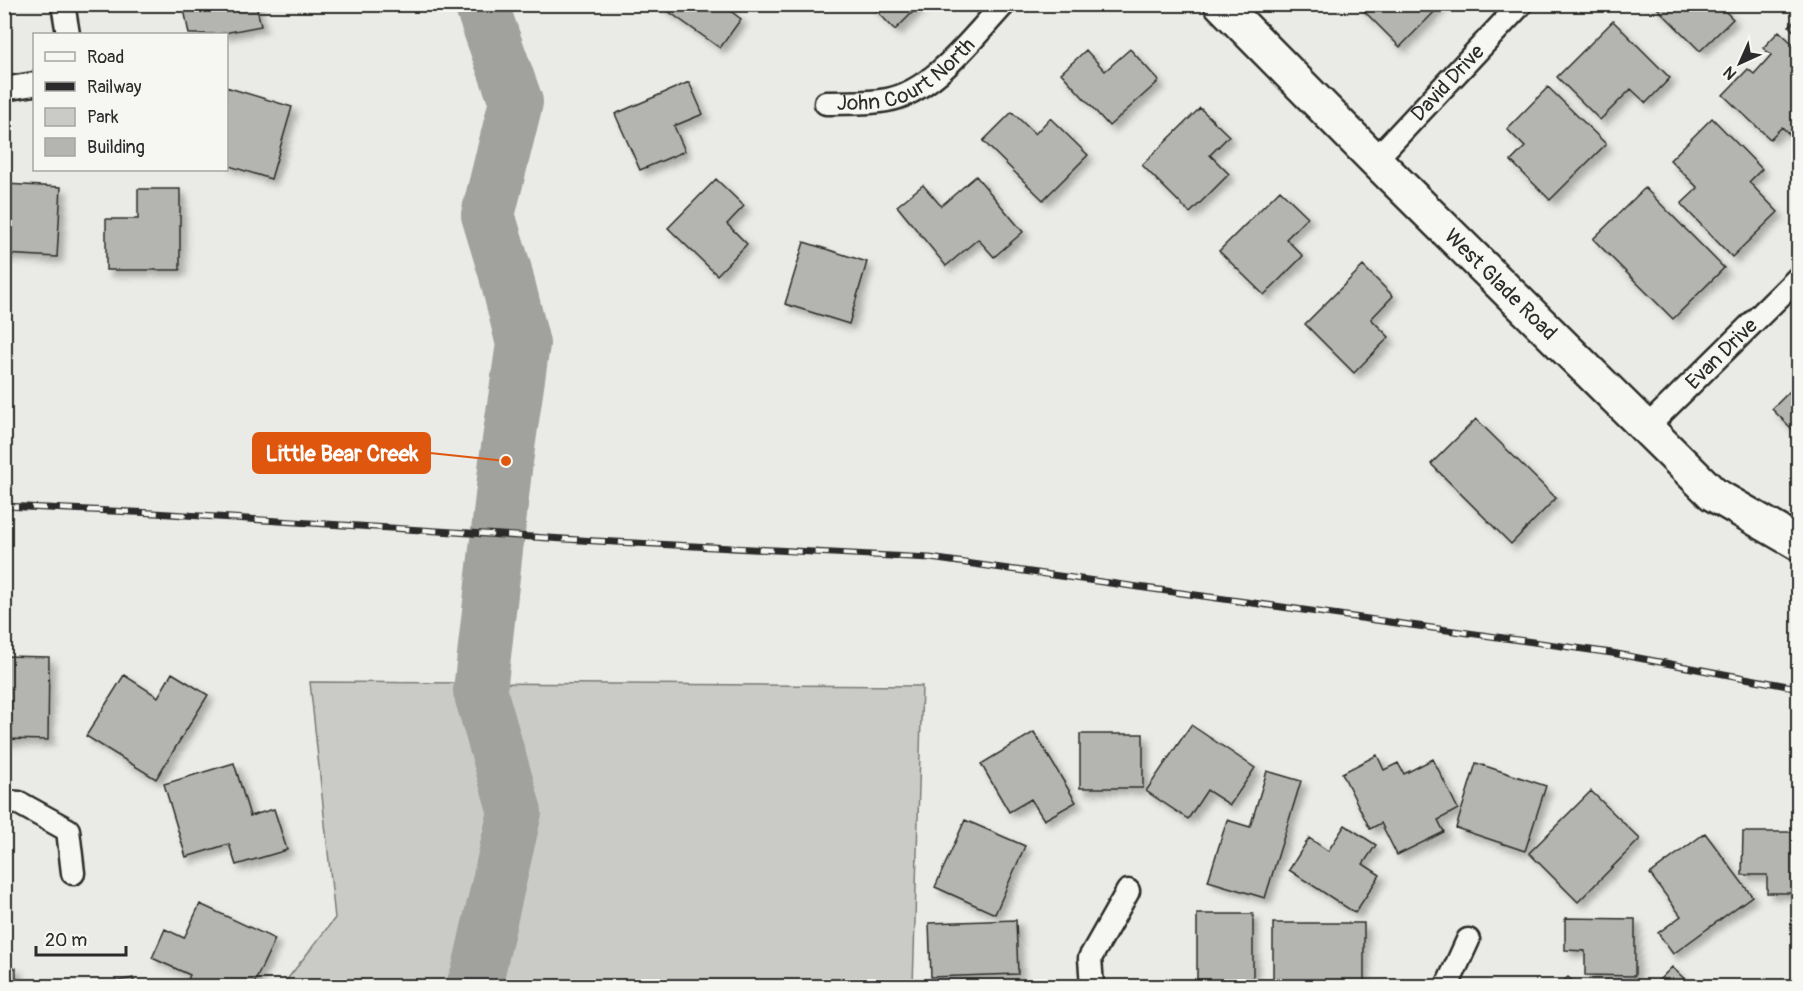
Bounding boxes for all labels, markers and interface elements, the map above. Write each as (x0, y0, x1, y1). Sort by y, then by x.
street label: John Court North (837, 32, 981, 117)
legend (33, 33, 228, 171)
north arrow (1710, 33, 1770, 93)
street label: David Drive (1405, 38, 1491, 127)
text: Road (87, 46, 124, 69)
text: N (1719, 62, 1741, 84)
text: Railway (87, 76, 142, 99)
text: Park (87, 106, 119, 129)
text: Building (87, 136, 145, 159)
street label: West Glade Road (1438, 223, 1563, 346)
street label: Evan Drive (1680, 312, 1764, 395)
callout: Little Bear Creek (253, 433, 430, 473)
text: Little Bear Creek (266, 440, 419, 468)
scale bar (36, 919, 126, 957)
text: 20 m (45, 929, 87, 952)

